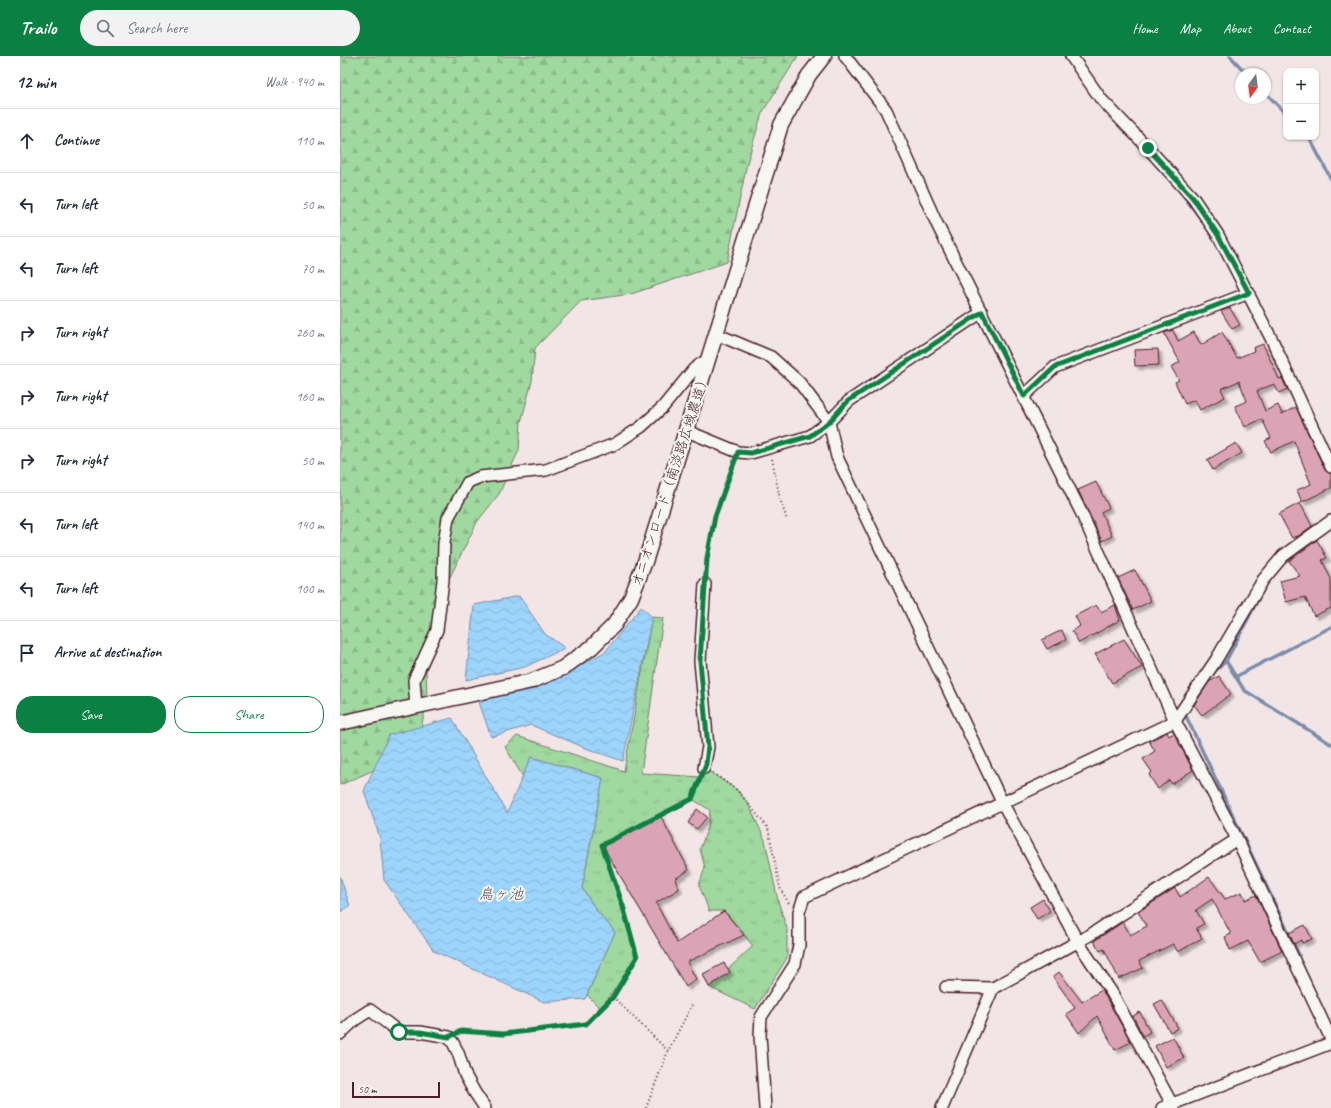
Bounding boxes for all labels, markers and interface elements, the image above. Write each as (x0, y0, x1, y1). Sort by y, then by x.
search box (80, 10, 360, 46)
text: Trailo (20, 16, 56, 40)
icon: search (94, 17, 116, 39)
text: Search here (126, 19, 188, 38)
text: Home (1132, 20, 1158, 37)
text: Map (1180, 20, 1201, 37)
text: About (1223, 20, 1251, 37)
text: Contact (1273, 20, 1311, 37)
north arrow (1235, 68, 1271, 104)
map controls (1283, 68, 1319, 140)
button: + (1283, 68, 1319, 104)
text: 12 min (16, 72, 56, 93)
text: Walk · 940 m (265, 74, 324, 90)
button: − (1283, 104, 1319, 140)
icon: ahead (16, 130, 38, 152)
text: Continue (54, 131, 99, 150)
text: 110 m (296, 133, 324, 149)
route end (1139, 139, 1157, 157)
icon: left (16, 194, 38, 216)
text: Turn left (54, 195, 97, 214)
text: 50 m (302, 197, 324, 213)
icon: left (16, 258, 38, 280)
text: Turn left (54, 259, 97, 278)
text: 70 m (302, 261, 324, 277)
icon: right (16, 322, 38, 344)
text: Turn right (54, 323, 107, 342)
text: 260 m (296, 325, 324, 341)
street label: オニオンロード（南淡路広域農道） (628, 371, 713, 589)
icon: right (16, 386, 38, 408)
text: Turn right (54, 387, 107, 406)
text: 160 m (296, 389, 324, 405)
icon: right (16, 450, 38, 472)
text: Turn right (54, 451, 107, 470)
text: 50 m (302, 453, 324, 469)
icon: left (16, 514, 38, 536)
text: Turn left (54, 515, 97, 534)
text: 140 m (296, 517, 324, 533)
icon: left (16, 578, 38, 600)
text: Turn left (54, 579, 97, 598)
text: 100 m (296, 581, 324, 597)
icon: arrive (16, 642, 38, 664)
text: Arrive at destination (54, 643, 161, 662)
button: Save (16, 696, 166, 733)
button: Share (174, 696, 324, 733)
water label: 鳥ヶ池 (478, 885, 524, 904)
route start (390, 1023, 408, 1041)
scale bar (352, 1080, 440, 1099)
text: 50 m (358, 1082, 377, 1096)

